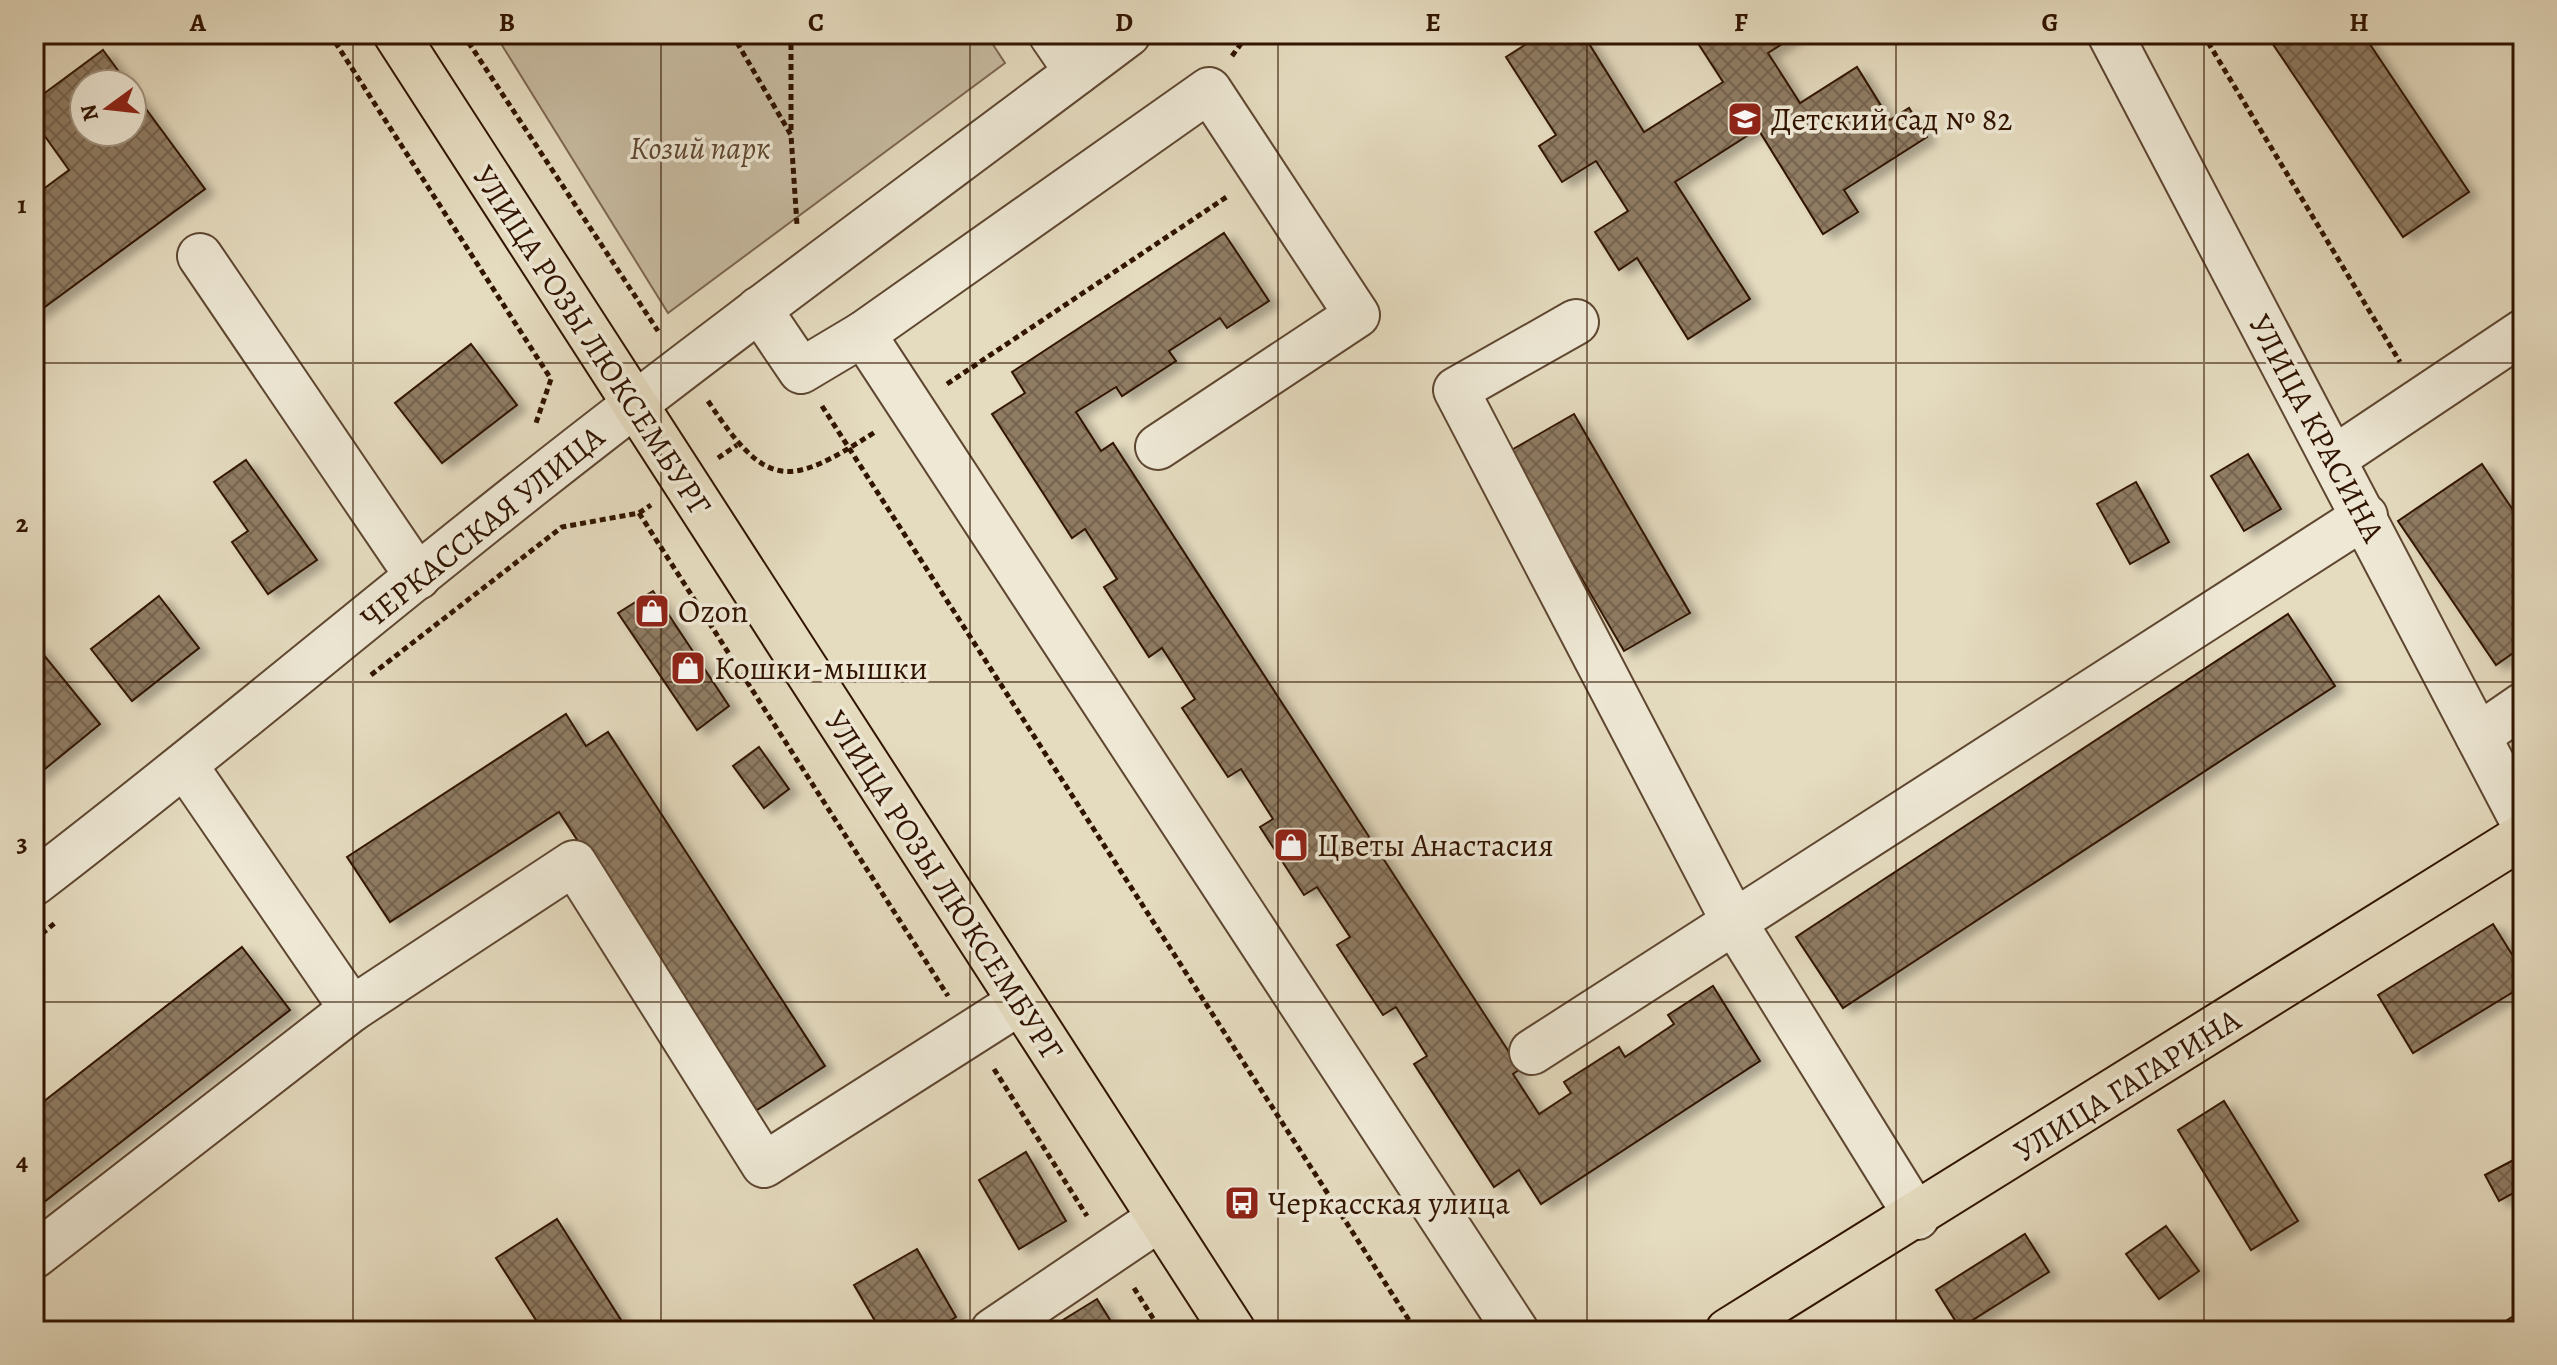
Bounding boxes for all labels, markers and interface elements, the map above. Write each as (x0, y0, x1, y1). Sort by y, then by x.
text: A (189, 5, 207, 40)
text: B (499, 5, 515, 40)
text: C (808, 5, 824, 40)
text: D (1115, 5, 1133, 40)
text: E (1425, 5, 1441, 40)
text: F (1734, 5, 1748, 40)
text: G (2041, 5, 2059, 40)
text: H (2349, 5, 2369, 40)
north arrow (68, 68, 148, 148)
place label: Детский сад № 82 (1771, 97, 2012, 141)
school or university icon: Детский сад № 82 (1726, 100, 1764, 138)
text: N (73, 101, 106, 125)
park label: Козий парк (630, 126, 770, 170)
street label: УЛИЦА РОЗЫ ЛЮКСЕМБУРГ (462, 157, 722, 524)
text: 1 (17, 187, 27, 222)
street label: УЛИЦА КРАСИНА (2238, 306, 2396, 551)
street label: ЧЕРКАССКАЯ УЛИЦА (351, 414, 614, 639)
text: 2 (16, 506, 29, 541)
place label: Ozon (678, 589, 748, 633)
shop icon: Ozon (633, 592, 671, 630)
place label: Кошки-мышки (714, 646, 928, 690)
shop icon: Кошки-мышки (669, 649, 707, 687)
street label: УЛИЦА РОЗЫ ЛЮКСЕМБУРГ (814, 702, 1074, 1069)
place label: Цветы Анастасия (1317, 823, 1554, 867)
text: 3 (16, 825, 28, 860)
shop icon: Цветы Анастасия (1272, 826, 1310, 864)
street label: УЛИЦА ГАГАРИНА (2005, 997, 2250, 1172)
text: 4 (16, 1144, 28, 1179)
place label: Черкасская улица (1268, 1181, 1510, 1225)
bus stop icon: Черкасская улица (1223, 1184, 1261, 1222)

